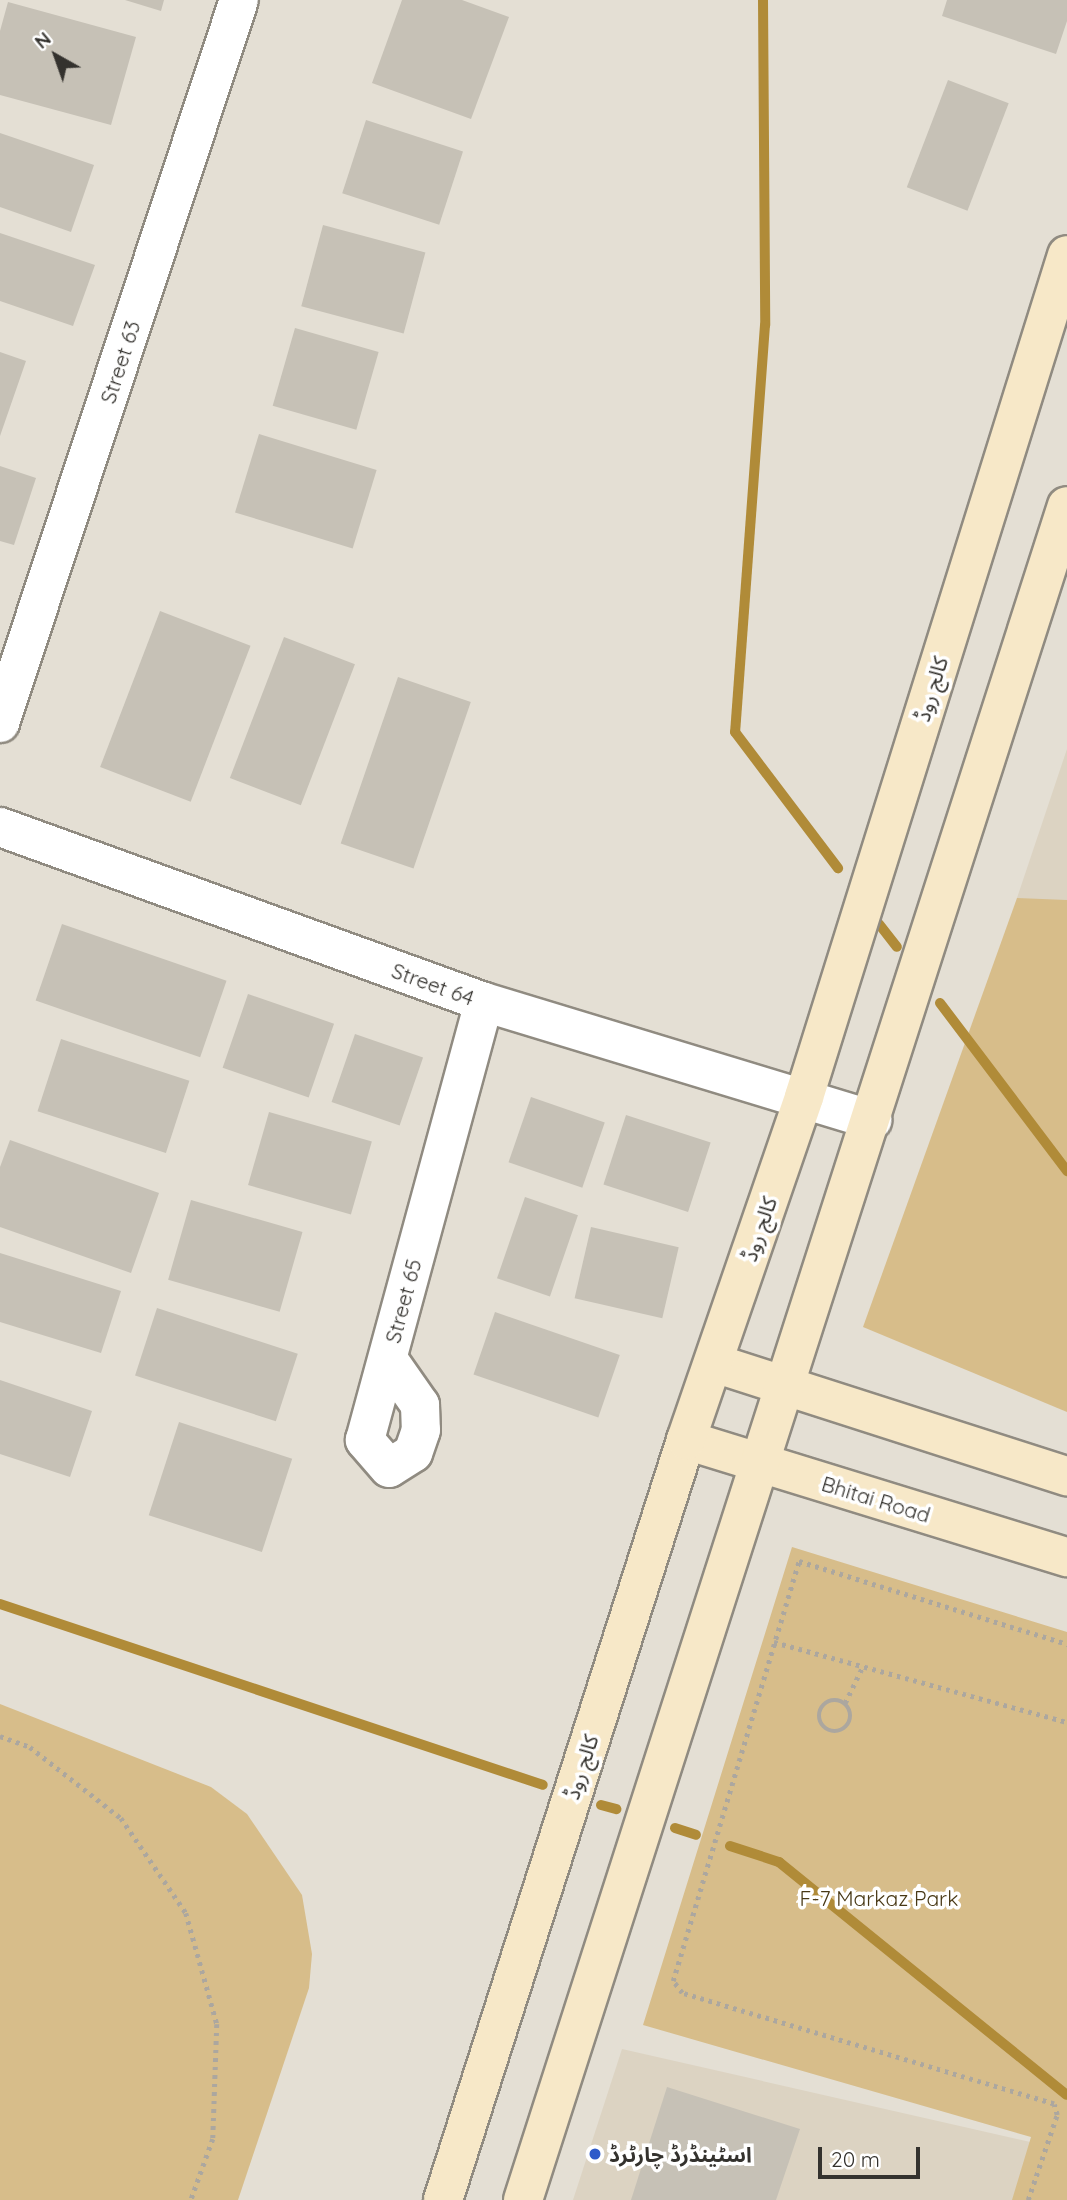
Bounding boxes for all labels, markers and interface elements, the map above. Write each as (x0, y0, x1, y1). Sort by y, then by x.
north arrow (21, 21, 91, 91)
text: N (29, 26, 56, 54)
street label: Street 63 (95, 317, 145, 407)
street label: کالج روڈ (909, 653, 953, 725)
street label: Street 64 (388, 957, 478, 1011)
street label: کالج روڈ (736, 1193, 782, 1265)
street label: Street 65 (380, 1256, 426, 1346)
street label: Bhitai Road (819, 1471, 933, 1527)
street label: کالج روڈ (559, 1731, 603, 1803)
park label: F-7 Markaz Park (800, 1885, 958, 1911)
scale bar (822, 2134, 923, 2178)
place label: اسٹینڈرڈ چارٹرڈ (609, 2141, 752, 2167)
marker: اسٹینڈرڈ چارٹرڈ (587, 2146, 603, 2162)
text: 20 m (831, 2146, 880, 2172)

